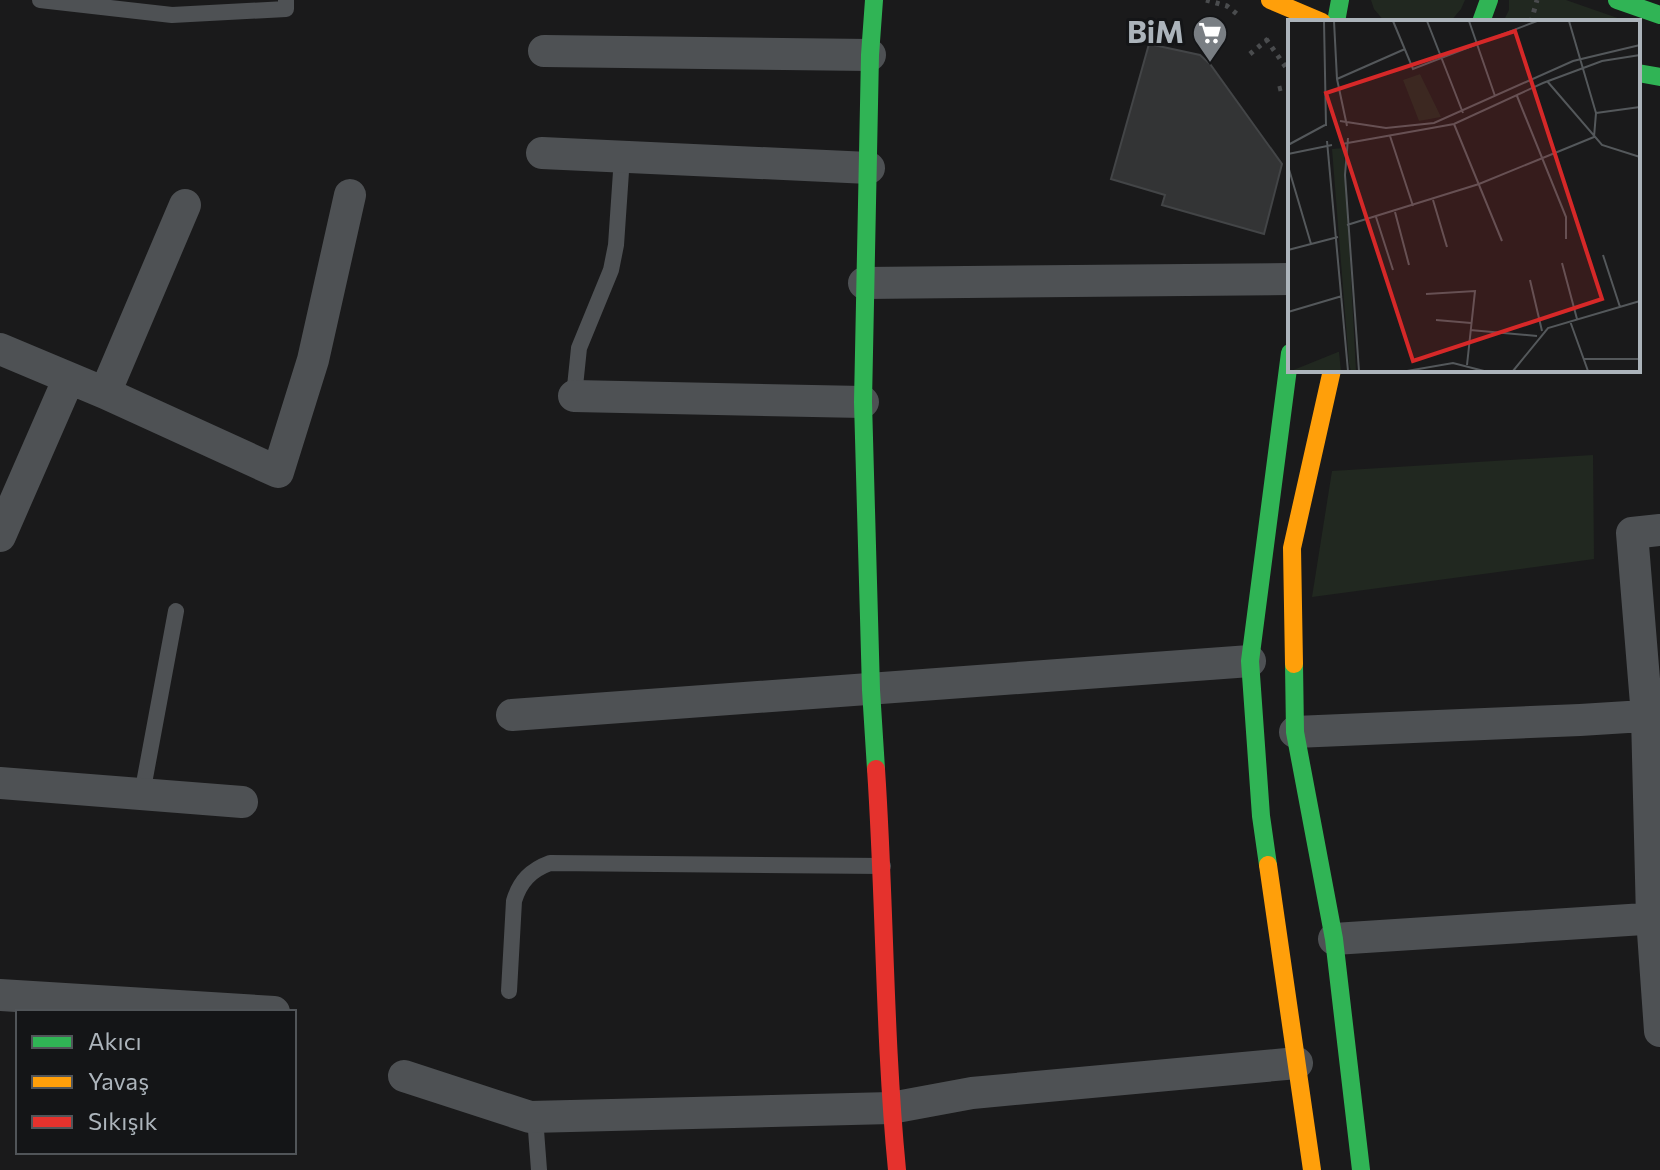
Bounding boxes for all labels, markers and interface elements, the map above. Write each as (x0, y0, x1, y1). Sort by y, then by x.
place label: BiM (1127, 12, 1184, 49)
supermarket icon: BiM (1191, 14, 1229, 64)
inset map (1288, 20, 1640, 372)
legend (16, 1010, 296, 1154)
text: Akıcı (88, 1026, 142, 1055)
text: Yavaş (88, 1066, 149, 1095)
text: Sıkışık (88, 1106, 158, 1135)

